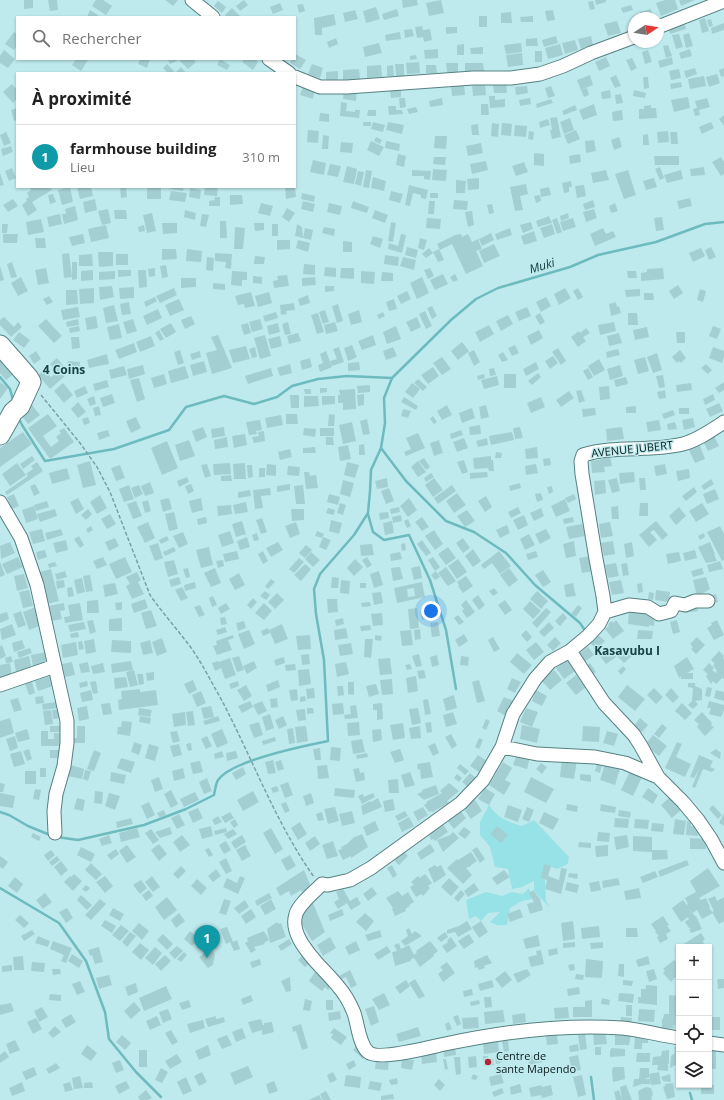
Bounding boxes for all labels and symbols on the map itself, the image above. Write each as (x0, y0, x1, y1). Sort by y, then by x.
north arrow (628, 12, 664, 48)
water label: Muki (527, 254, 558, 277)
district label: 4 Coins (43, 361, 85, 378)
street label: AVENUE JUBERT (590, 437, 673, 460)
your location (421, 601, 441, 621)
district label: Kasavubu I (594, 642, 660, 659)
pin: 1 (194, 925, 220, 958)
place label: Centre de sante Mapendo (496, 1048, 576, 1076)
marker: Centre de sante Mapendo (483, 1057, 493, 1067)

